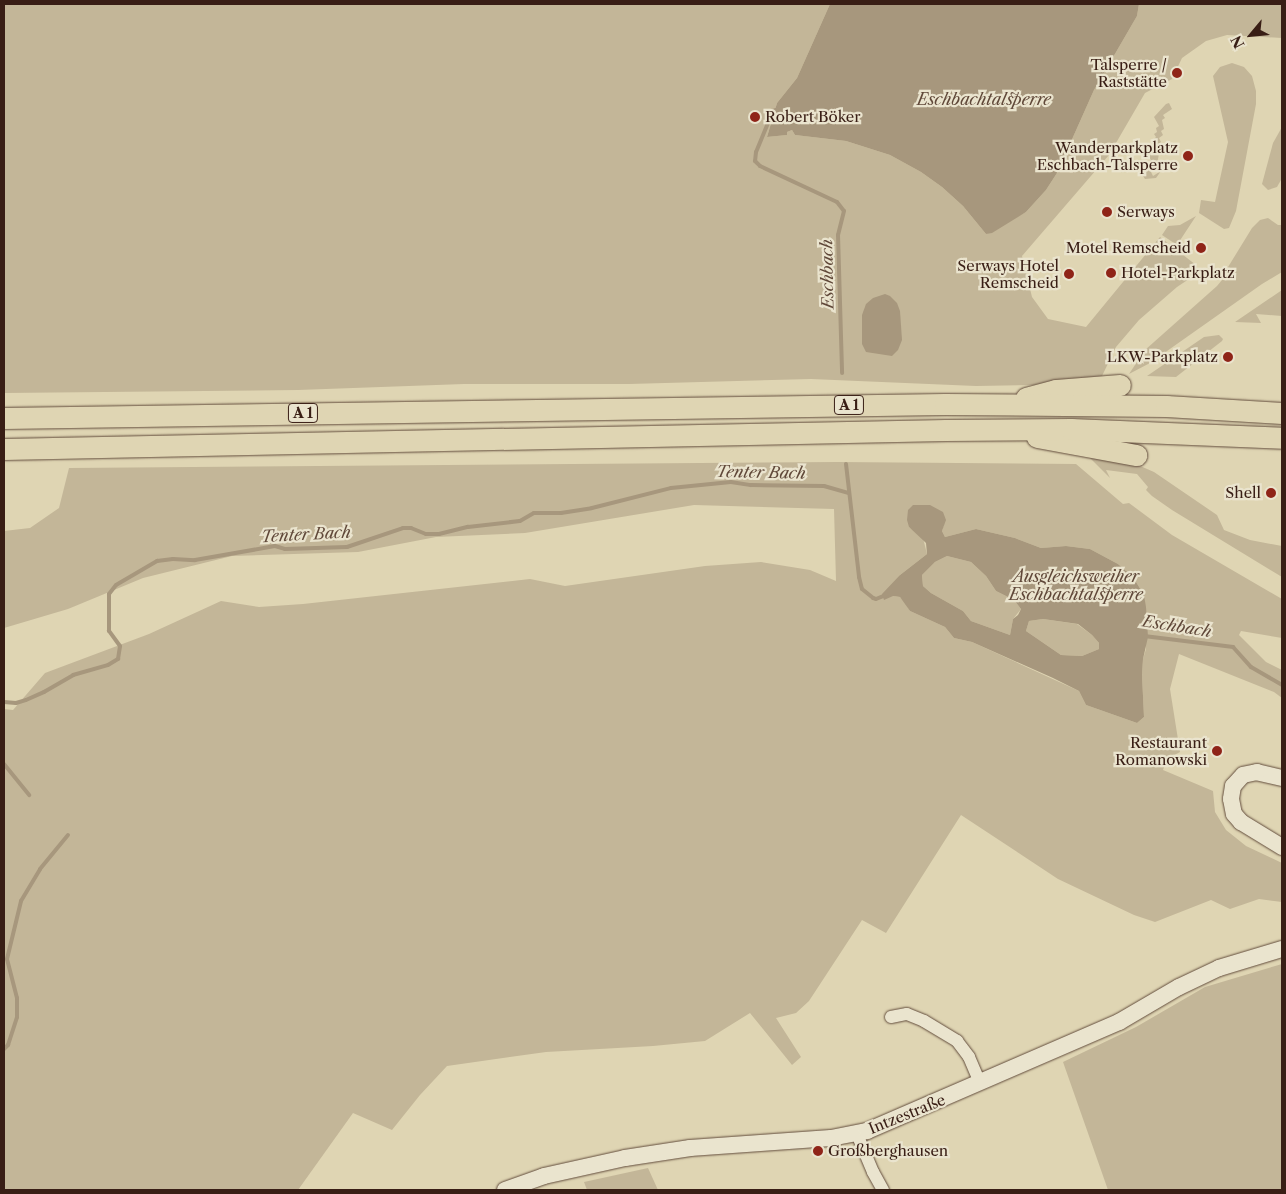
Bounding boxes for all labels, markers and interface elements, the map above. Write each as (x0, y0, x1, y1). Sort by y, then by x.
north arrow (1226, 10, 1276, 60)
text: N (1227, 32, 1249, 52)
place label: Talsperre / Raststätte (1090, 55, 1167, 90)
marker: Talsperre / Raststätte (1171, 67, 1183, 79)
water label: Eschbachtalsperre (917, 89, 1051, 109)
place label: Robert Böker (765, 108, 861, 126)
marker: Robert Böker (749, 111, 761, 123)
place label: Wanderparkplatz Eschbach-Talsperre (1037, 138, 1178, 173)
marker: Wanderparkplatz Eschbach-Talsperre (1182, 150, 1194, 162)
place label: Serways (1117, 203, 1175, 221)
marker: Serways (1101, 206, 1113, 218)
water label: Eschbach (817, 239, 837, 309)
place label: Motel Remscheid (1066, 239, 1191, 257)
marker: Motel Remscheid (1195, 242, 1207, 254)
place label: Serways Hotel Remscheid (957, 256, 1059, 291)
place label: Hotel-Parkplatz (1121, 264, 1235, 282)
marker: Hotel-Parkplatz (1105, 267, 1117, 279)
marker: Serways Hotel Remscheid (1063, 268, 1075, 280)
place label: LKW-Parkplatz (1107, 348, 1218, 366)
marker: LKW-Parkplatz (1222, 351, 1234, 363)
road number: A 1 (833, 394, 865, 416)
road number: A 1 (287, 402, 319, 424)
water label: Tenter Bach (716, 462, 806, 482)
place label: Shell (1225, 484, 1261, 502)
marker: Shell (1265, 487, 1277, 499)
water label: Tenter Bach (261, 522, 351, 546)
water label: Ausgleichsweiher Eschbachtalsperre (1009, 566, 1143, 604)
water label: Eschbach (1141, 611, 1213, 641)
place label: Restaurant Romanowski (1115, 733, 1207, 768)
marker: Restaurant Romanowski (1211, 745, 1223, 757)
street label: Intzestraße (866, 1090, 948, 1138)
place label: Großberghausen (828, 1142, 948, 1160)
marker: Großberghausen (812, 1145, 824, 1157)

